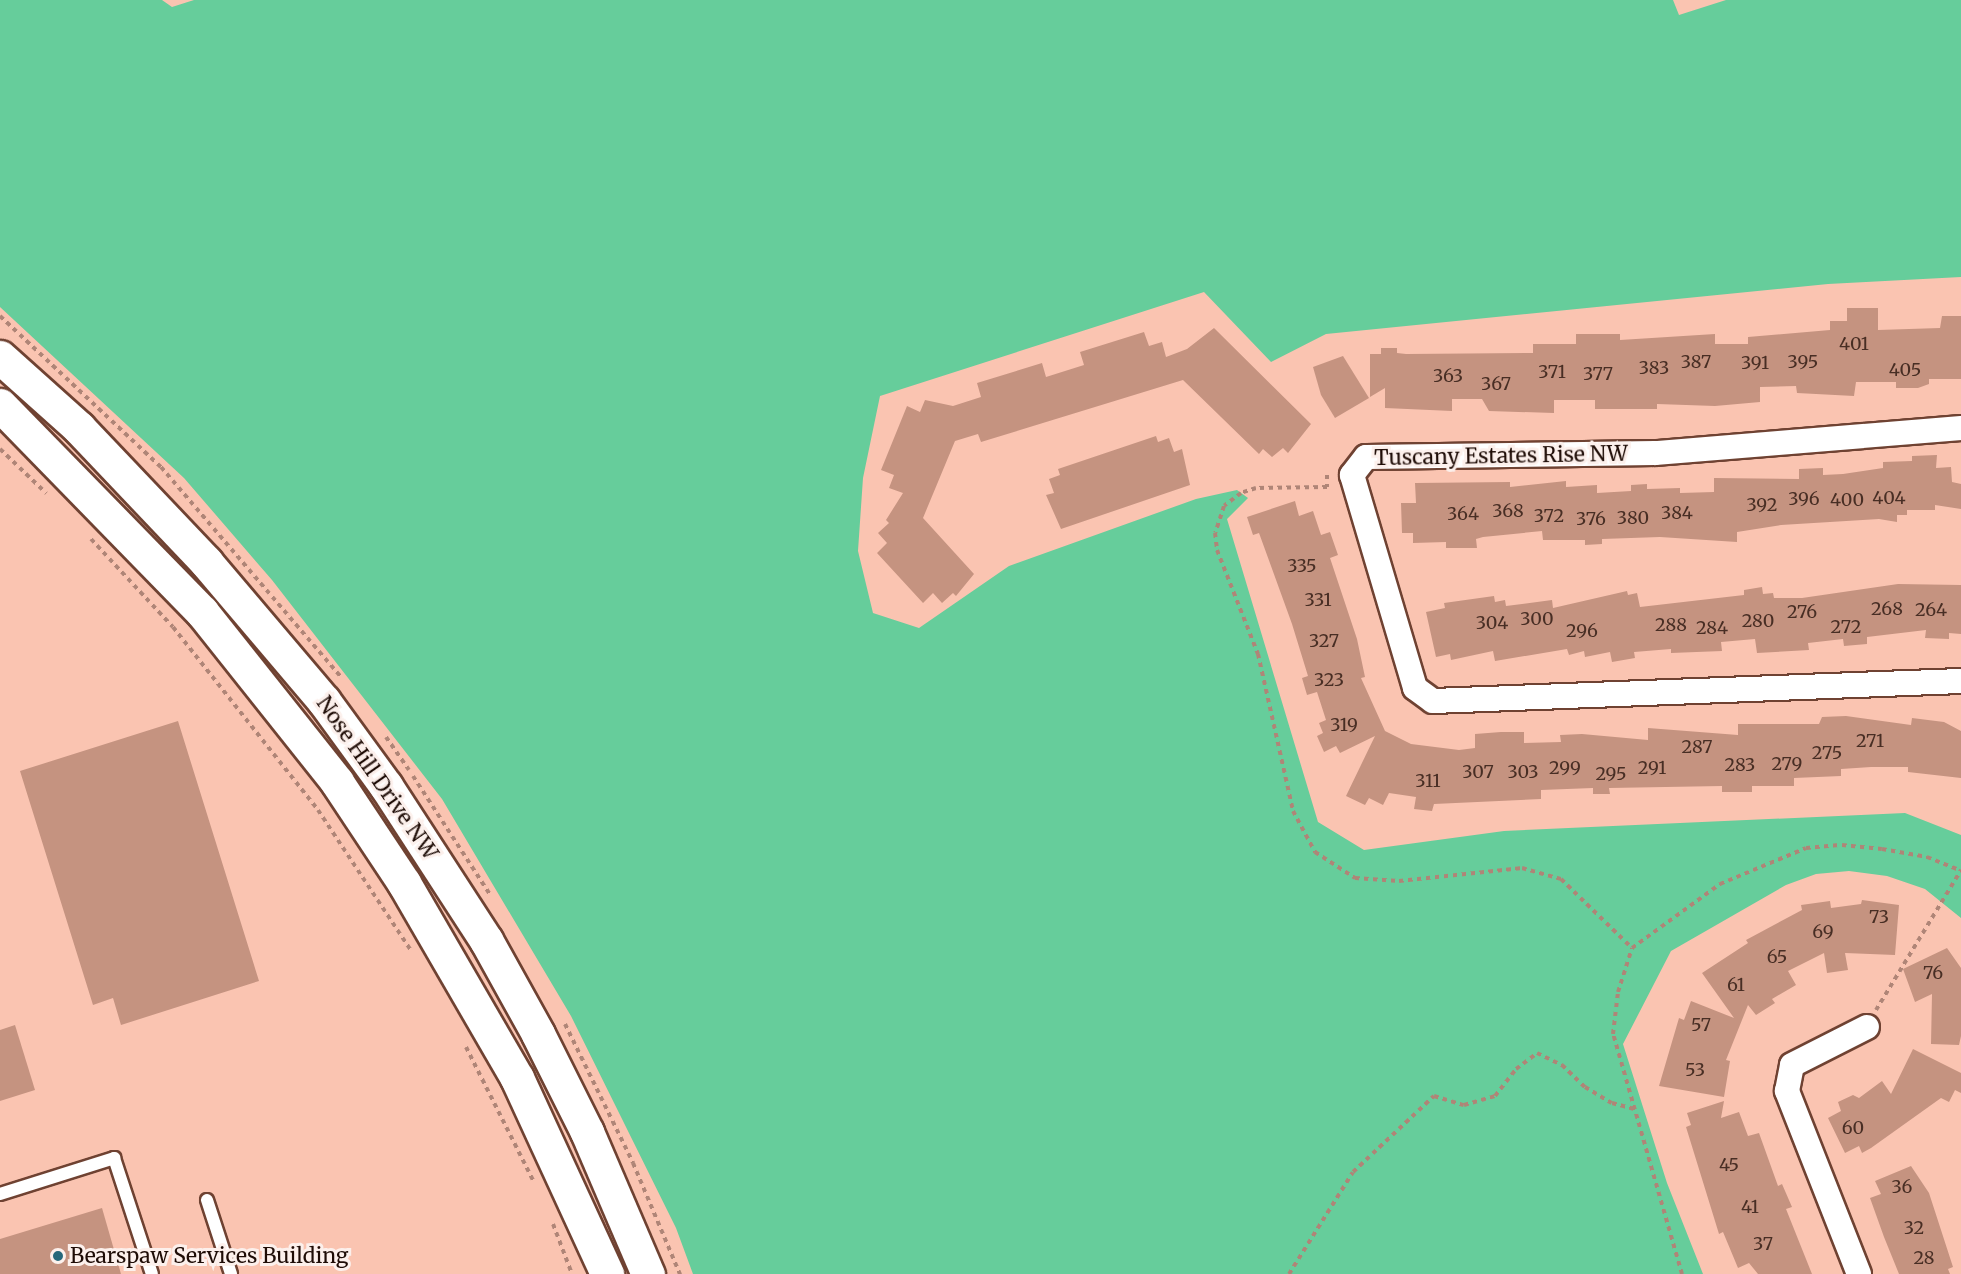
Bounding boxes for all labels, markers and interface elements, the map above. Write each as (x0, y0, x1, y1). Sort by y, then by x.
house number: 401 (1839, 333, 1869, 355)
house number: 387 (1681, 351, 1711, 373)
house number: 395 (1788, 351, 1818, 373)
house number: 391 (1741, 352, 1769, 374)
house number: 383 (1639, 357, 1669, 379)
house number: 405 (1889, 359, 1921, 381)
house number: 371 (1538, 361, 1566, 383)
house number: 377 (1583, 363, 1613, 385)
house number: 363 (1433, 365, 1463, 387)
house number: 367 (1481, 373, 1511, 395)
street label: Tuscany Estates Rise NW (1374, 441, 1628, 471)
house number: 404 (1872, 487, 1906, 509)
house number: 396 (1788, 488, 1820, 510)
house number: 400 (1830, 489, 1864, 511)
house number: 392 (1747, 494, 1777, 516)
house number: 368 (1492, 500, 1524, 522)
house number: 384 (1661, 502, 1693, 524)
house number: 364 (1447, 503, 1479, 525)
house number: 372 (1534, 505, 1564, 527)
house number: 380 (1617, 507, 1649, 529)
house number: 376 (1576, 508, 1606, 530)
house number: 335 (1287, 555, 1317, 577)
house number: 331 (1304, 589, 1332, 611)
house number: 268 (1871, 598, 1903, 620)
house number: 264 (1915, 599, 1947, 621)
house number: 276 (1787, 601, 1817, 623)
house number: 300 (1520, 608, 1554, 630)
house number: 280 (1742, 610, 1774, 632)
house number: 304 (1476, 612, 1508, 634)
house number: 288 (1655, 614, 1687, 636)
house number: 272 (1831, 616, 1861, 638)
house number: 284 (1696, 617, 1728, 639)
house number: 296 (1566, 620, 1598, 642)
house number: 327 (1309, 630, 1339, 652)
house number: 323 (1314, 669, 1344, 691)
street label: Nose Hill Drive NW (311, 691, 443, 865)
house number: 319 (1330, 714, 1358, 736)
house number: 271 (1856, 730, 1884, 752)
house number: 287 (1681, 736, 1713, 758)
house number: 275 (1812, 742, 1842, 764)
house number: 279 (1772, 753, 1802, 775)
house number: 283 (1725, 754, 1755, 776)
house number: 299 (1549, 757, 1581, 779)
house number: 291 (1638, 757, 1666, 779)
house number: 307 (1462, 761, 1494, 783)
house number: 303 (1507, 761, 1539, 783)
house number: 295 (1595, 763, 1627, 785)
house number: 311 (1415, 770, 1441, 792)
house number: 73 (1869, 906, 1889, 928)
house number: 69 (1812, 921, 1834, 943)
house number: 65 (1767, 946, 1787, 968)
house number: 76 (1923, 962, 1943, 984)
house number: 61 (1727, 974, 1745, 996)
house number: 57 (1691, 1014, 1711, 1036)
house number: 53 (1685, 1059, 1705, 1081)
house number: 60 (1842, 1117, 1864, 1139)
house number: 45 (1719, 1154, 1739, 1176)
house number: 36 (1892, 1176, 1912, 1198)
house number: 41 (1741, 1196, 1759, 1218)
house number: 32 (1904, 1217, 1924, 1239)
house number: 37 (1753, 1233, 1773, 1255)
place label: Bearspaw Services Building (70, 1243, 349, 1269)
house number: 28 (1913, 1247, 1935, 1269)
marker: Bearspaw Services Building (51, 1249, 65, 1263)

